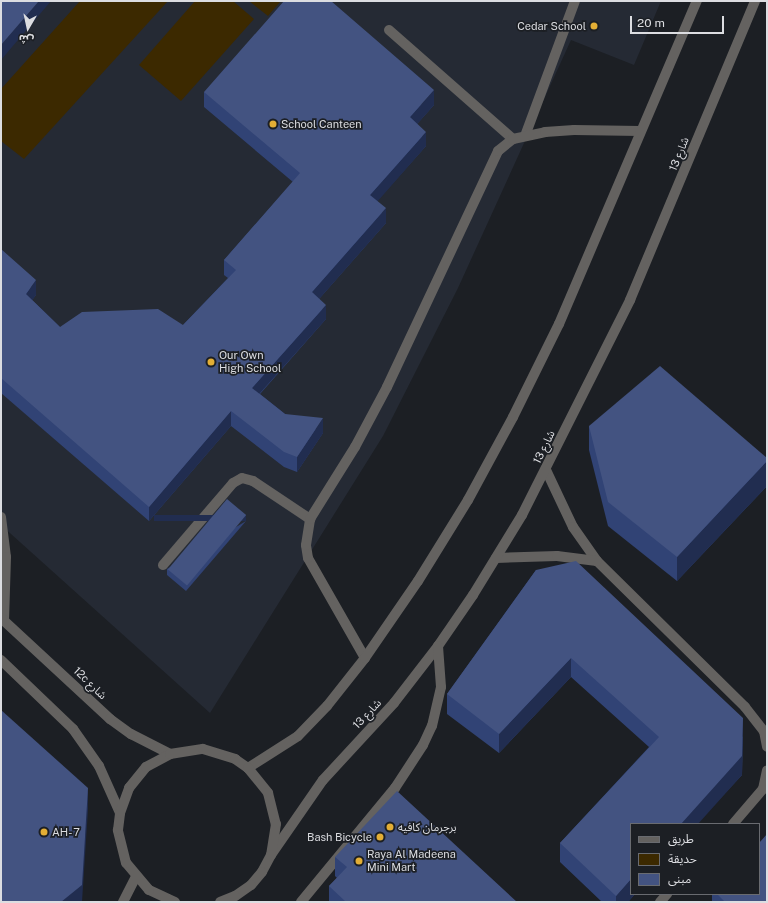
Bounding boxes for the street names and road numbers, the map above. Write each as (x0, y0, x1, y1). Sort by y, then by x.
street label: شارع 13 (666, 135, 692, 173)
street label: شارع 13 (530, 428, 558, 466)
street label: 12c شارع (71, 664, 109, 702)
street label: شارع 13 (350, 697, 384, 731)

